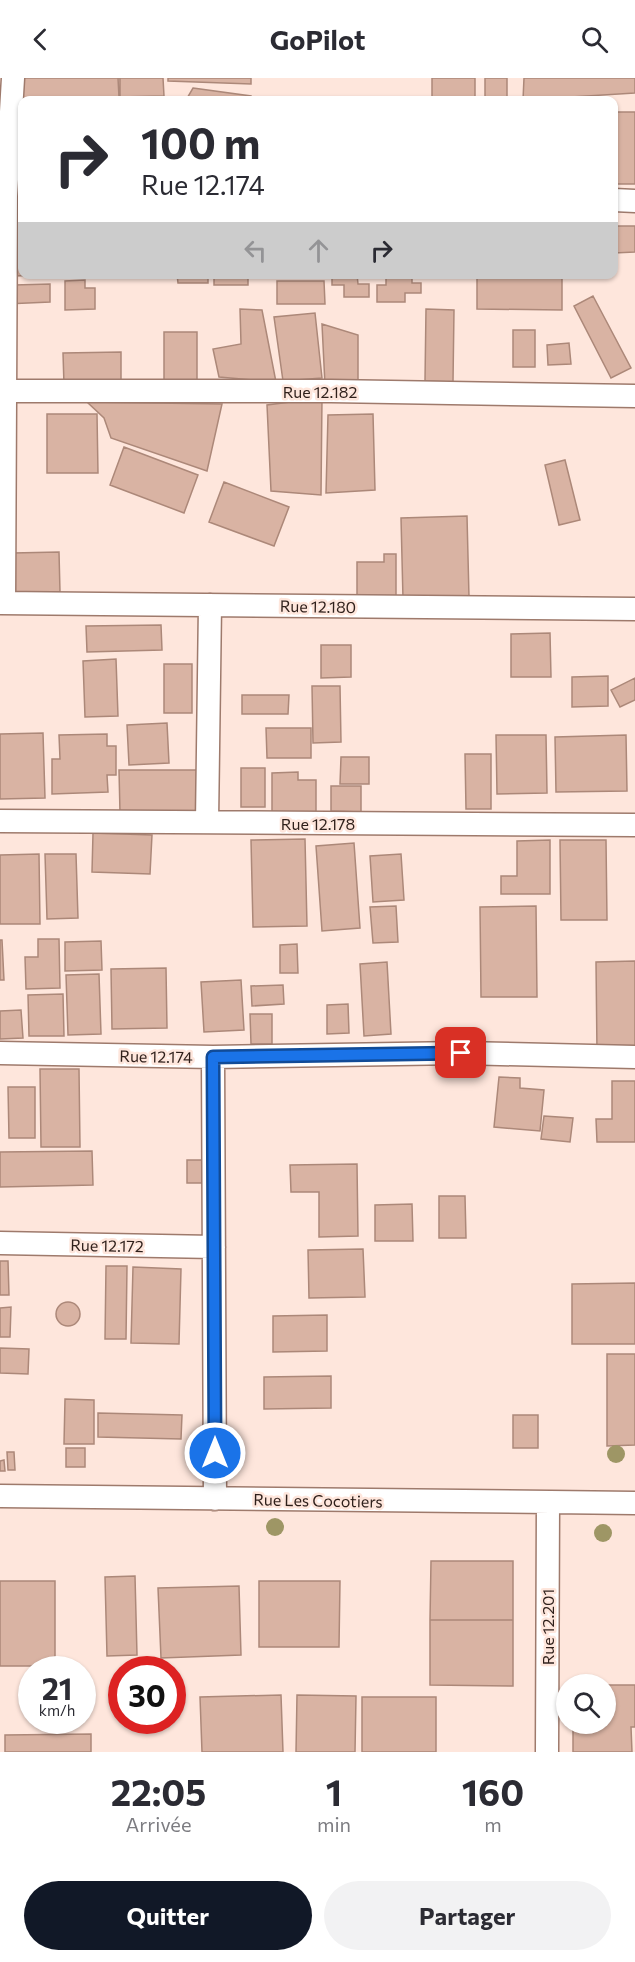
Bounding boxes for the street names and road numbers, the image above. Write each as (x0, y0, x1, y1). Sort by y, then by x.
street label: Rue 12.182 (283, 382, 357, 401)
street label: Rue 12.180 (280, 596, 356, 616)
street label: Rue 12.178 (281, 814, 355, 833)
street label: Rue 12.174 (119, 1046, 193, 1066)
street label: Rue 12.172 (70, 1235, 144, 1255)
street label: Rue Les Cocotiers (253, 1489, 383, 1511)
street label: Rue 12.201 (538, 1589, 557, 1665)

